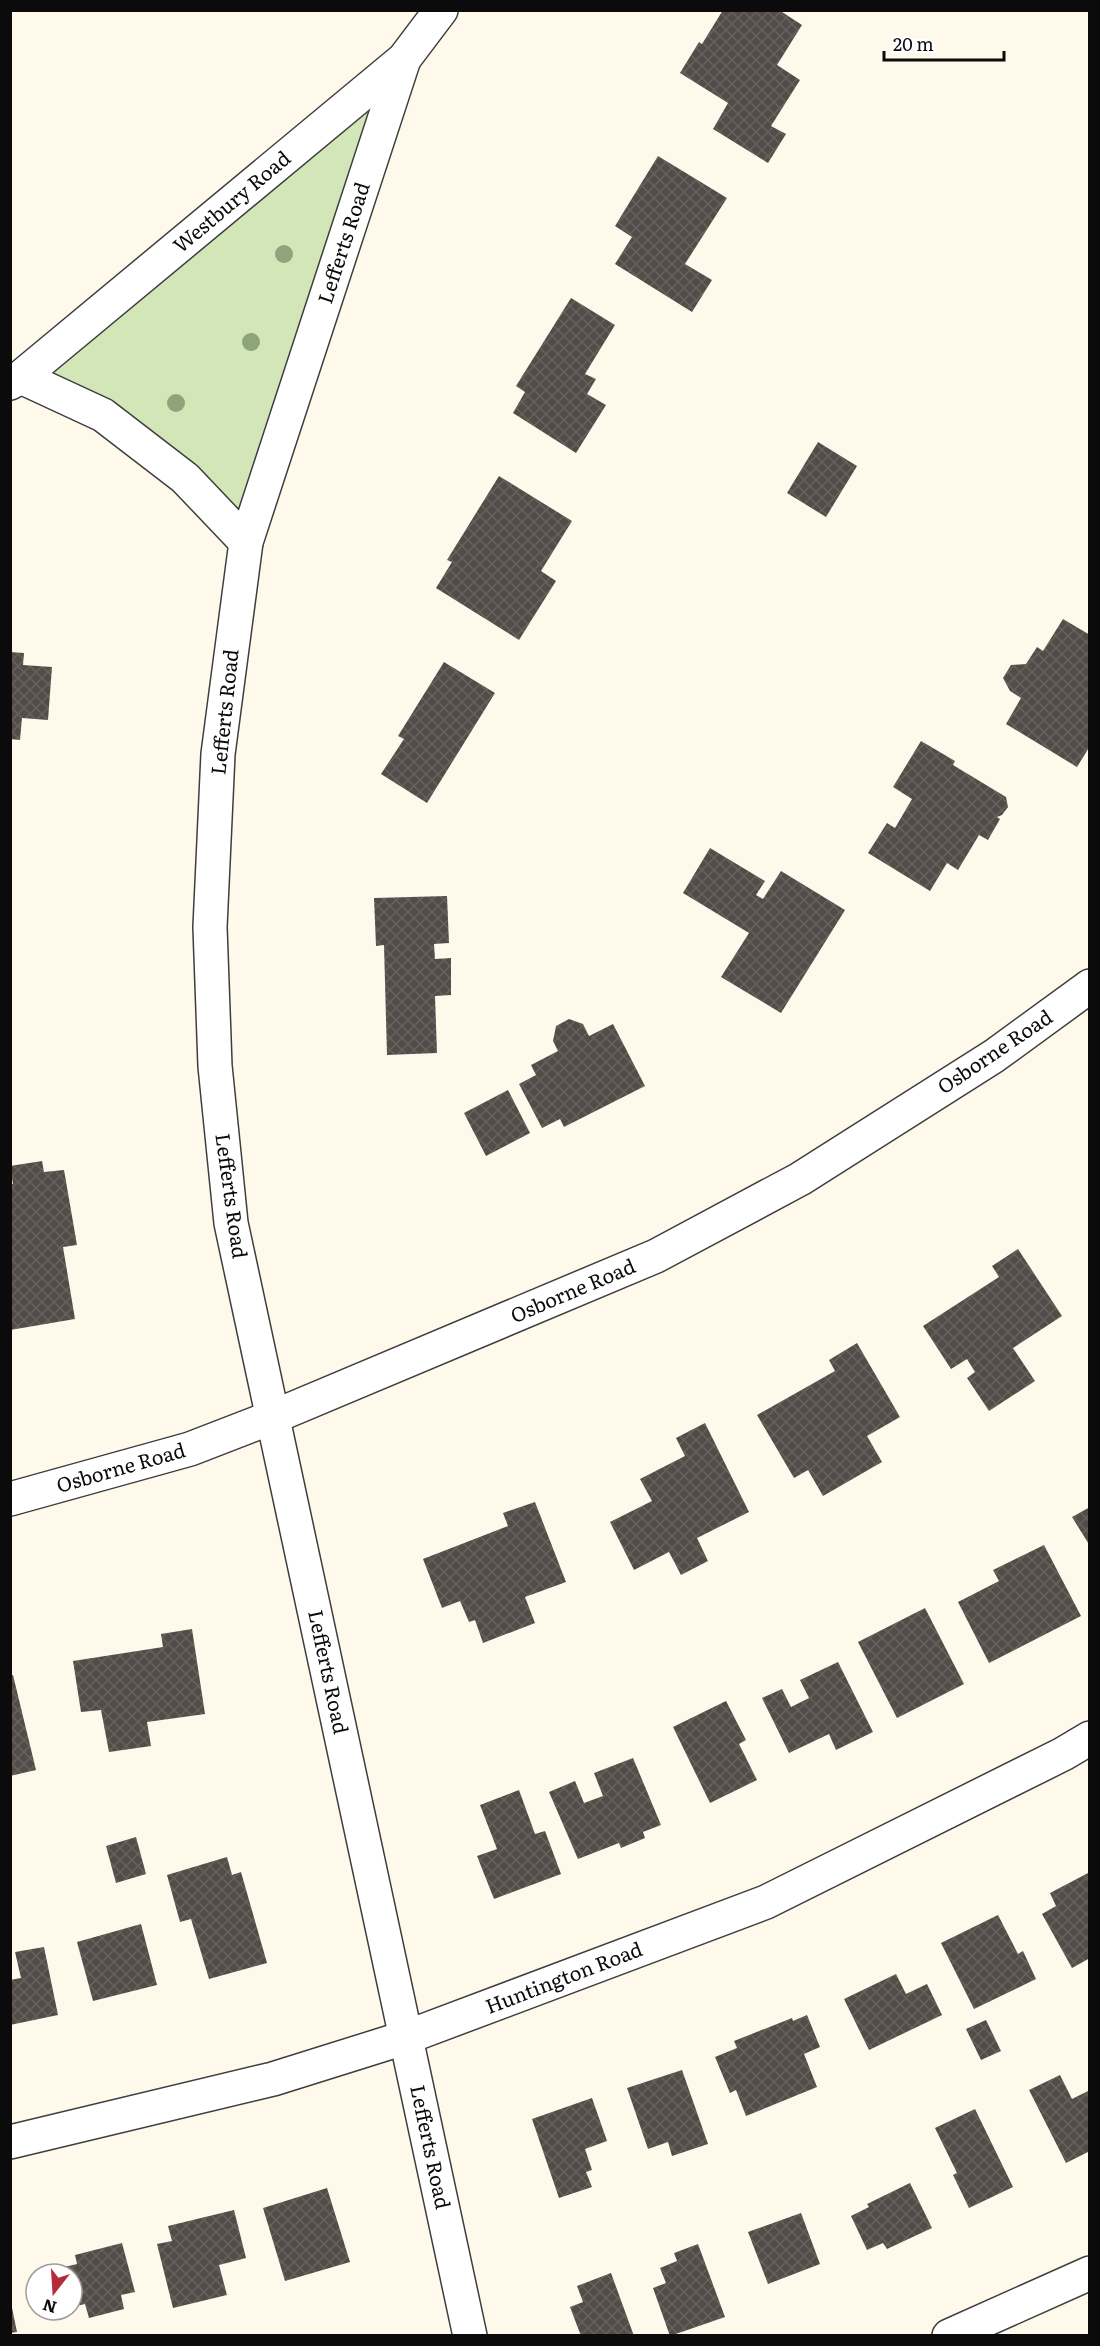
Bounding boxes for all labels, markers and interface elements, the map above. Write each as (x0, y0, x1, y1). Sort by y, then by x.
scale bar (884, 24, 1004, 62)
text: 20 m (893, 30, 934, 57)
street label: Westbury Road (165, 142, 296, 259)
street label: Lefferts Road (308, 178, 376, 307)
street label: Lefferts Road (202, 647, 245, 776)
street label: Osborne Road (930, 1001, 1057, 1100)
street label: Lefferts Road (209, 1131, 257, 1260)
street label: Osborne Road (505, 1249, 639, 1329)
street label: Osborne Road (52, 1433, 188, 1499)
street label: Lefferts Road (302, 1607, 358, 1736)
street label: Huntington Road (480, 1932, 646, 2020)
street label: Lefferts Road (404, 2082, 460, 2211)
north arrow (24, 2262, 84, 2322)
text: N (39, 2294, 59, 2321)

